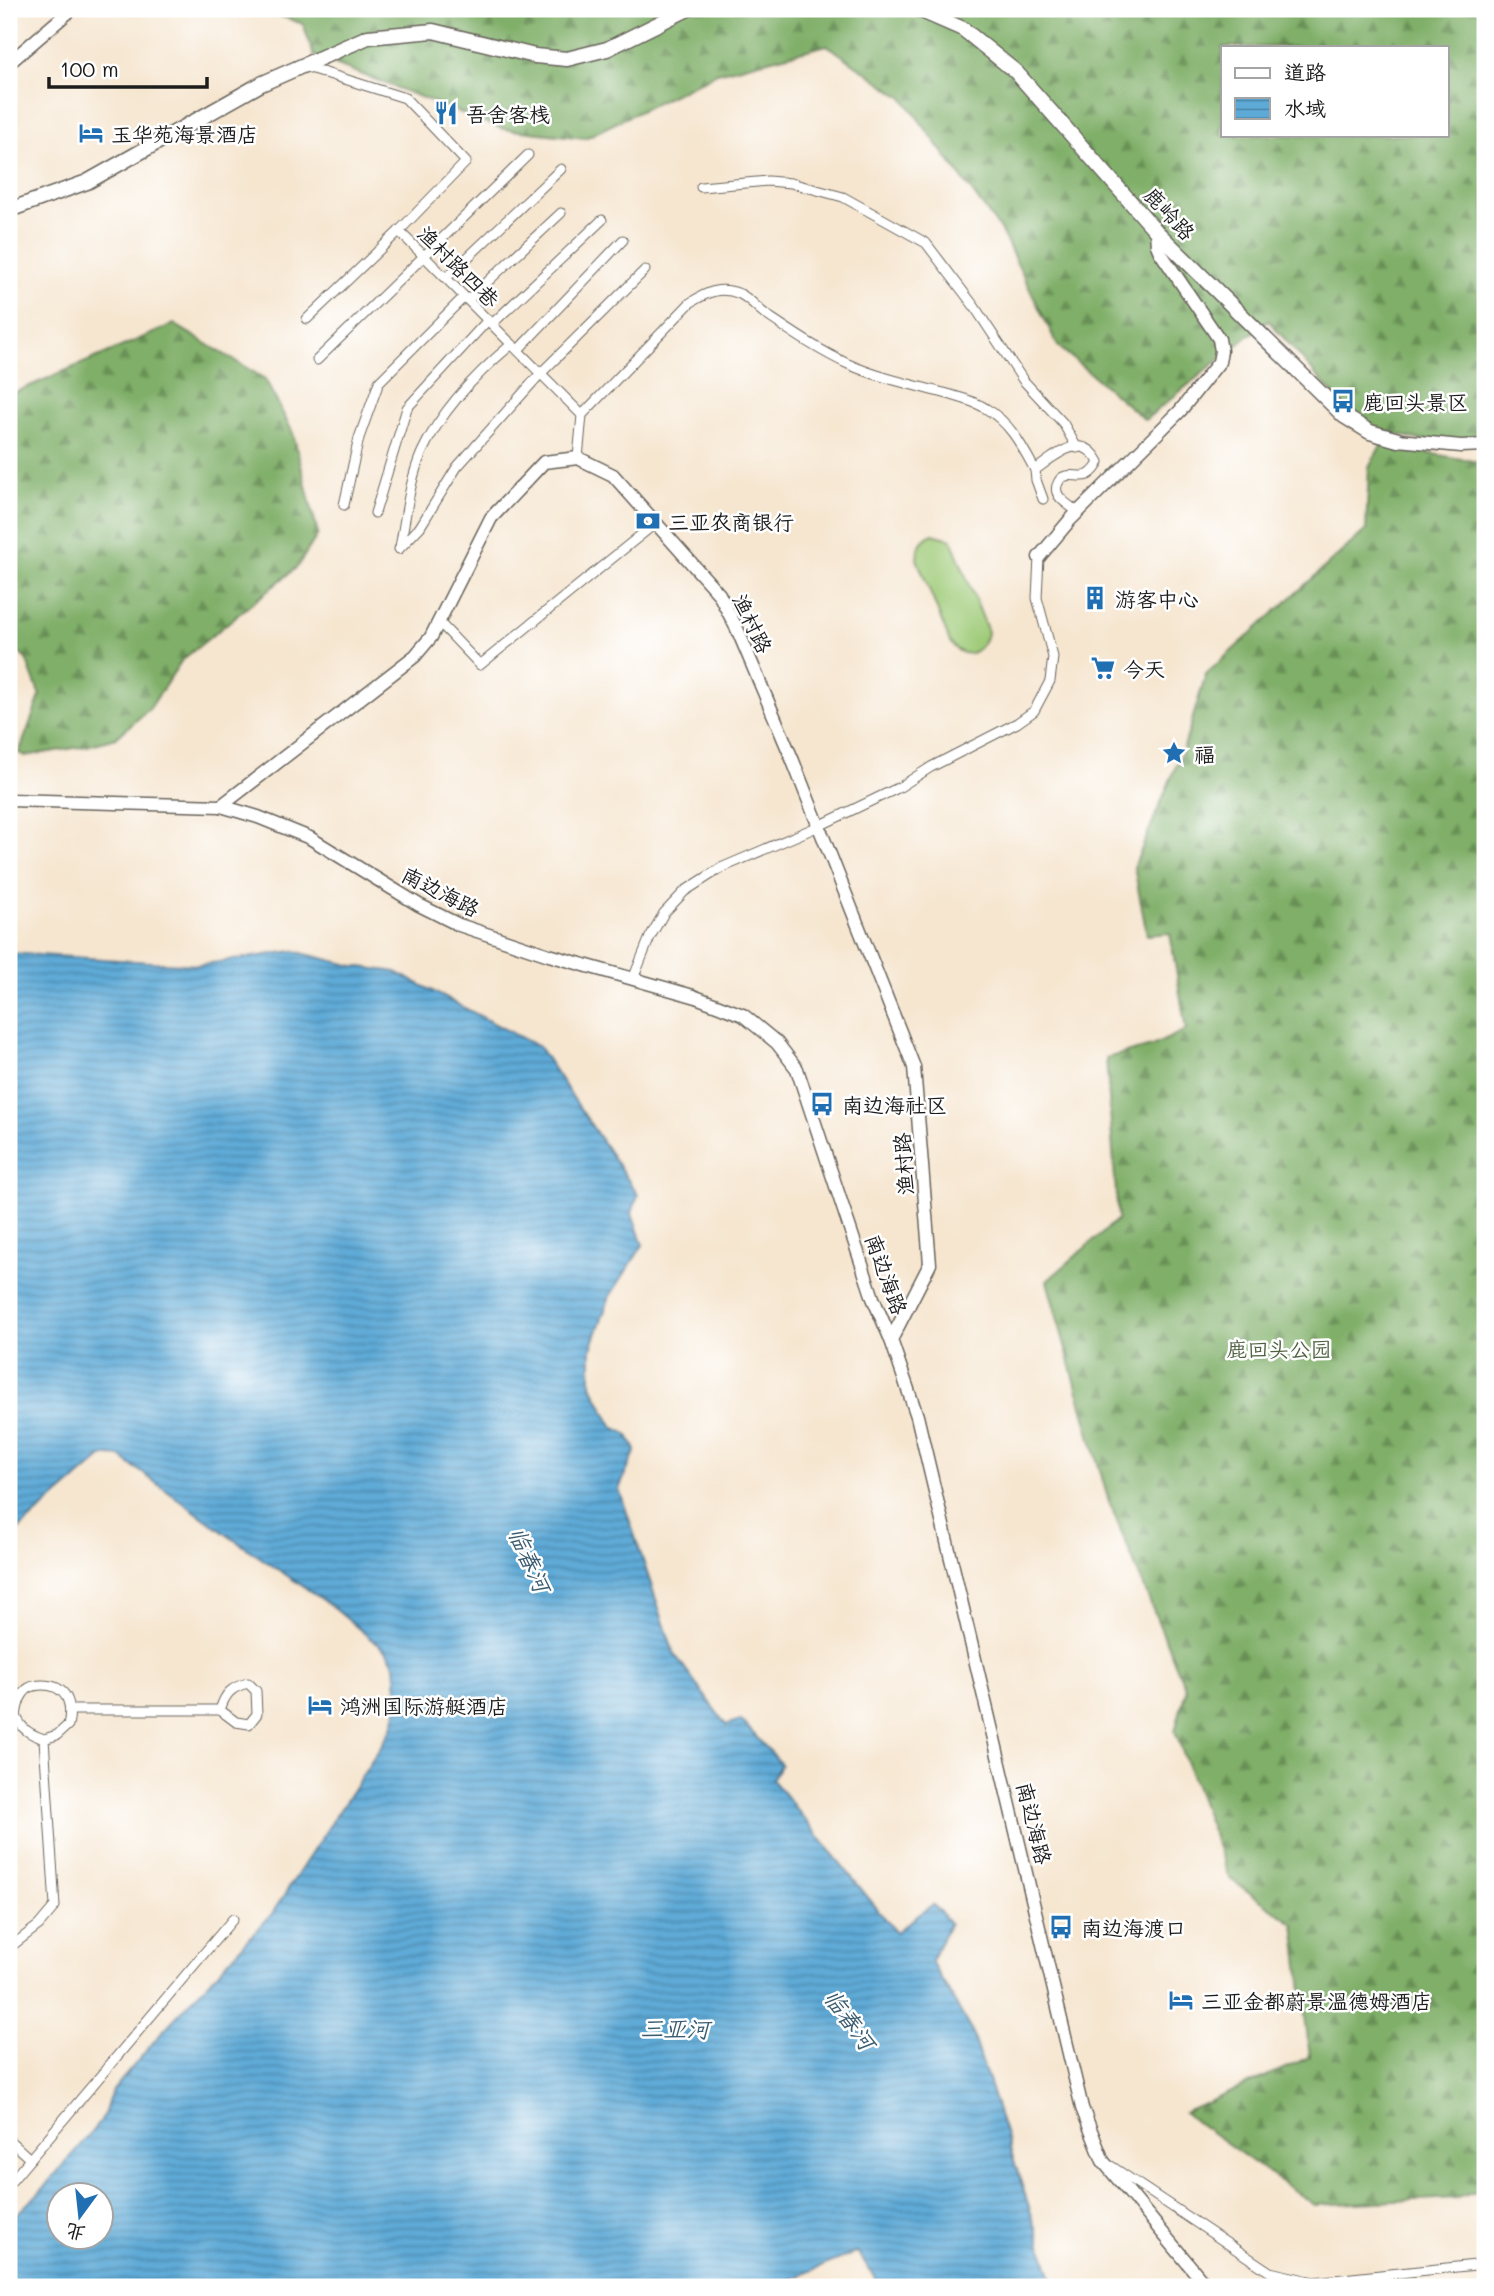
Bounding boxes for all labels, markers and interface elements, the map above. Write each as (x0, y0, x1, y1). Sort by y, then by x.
scale bar (49, 46, 206, 90)
legend (1221, 46, 1448, 136)
text: 100 m (60, 55, 119, 82)
text: 道路 (1284, 58, 1326, 85)
text: 水域 (1284, 94, 1326, 121)
restaurant icon: 吾舍客栈 (432, 99, 460, 127)
place label: 吾舍客栈 (466, 100, 550, 127)
hotel icon: 玉华苑海景酒店 (77, 119, 105, 147)
place label: 玉华苑海景酒店 (111, 120, 258, 147)
street label: 鹿岭路 (1139, 181, 1201, 245)
street label: 渔村路四巷 (412, 219, 506, 313)
bus stop icon: 鹿回头景区 (1329, 387, 1357, 415)
place label: 鹿回头景区 (1363, 388, 1468, 415)
bank icon: 三亚农商银行 (634, 507, 662, 535)
place label: 三亚农商银行 (668, 508, 794, 535)
building icon: 游客中心 (1081, 584, 1109, 612)
place label: 游客中心 (1115, 585, 1199, 612)
street label: 渔村路 (727, 589, 779, 657)
supermarket icon: 今天 (1089, 654, 1117, 682)
place label: 今天 (1123, 655, 1165, 682)
place icon: 福 (1160, 739, 1188, 767)
place label: 福 (1194, 740, 1215, 767)
street label: 南边海路 (397, 860, 485, 922)
bus stop icon: 南边海社区 (808, 1090, 836, 1118)
place label: 南边海社区 (842, 1091, 947, 1118)
street label: 渔村路 (887, 1132, 919, 1196)
street label: 南边海路 (860, 1230, 914, 1318)
park label: 鹿回头公园 (1227, 1335, 1332, 1362)
water label: 临春河 (502, 1521, 559, 1600)
hotel icon: 鸿洲国际游艇酒店 (306, 1691, 334, 1719)
place label: 鸿洲国际游艇酒店 (340, 1692, 508, 1719)
street label: 南边海路 (1012, 1779, 1058, 1867)
bus stop icon: 南边海渡口 (1047, 1913, 1075, 1941)
place label: 南边海渡口 (1081, 1914, 1186, 1941)
water label: 临春河 (818, 1982, 885, 2059)
hotel icon: 三亚金都蔚景温德姆酒店 (1167, 1986, 1195, 2014)
place label: 三亚金都蔚景温德姆酒店 (1201, 1987, 1432, 2014)
water label: 三亚河 (640, 2012, 714, 2044)
north arrow (46, 2180, 116, 2250)
text: 北 (63, 2218, 88, 2247)

